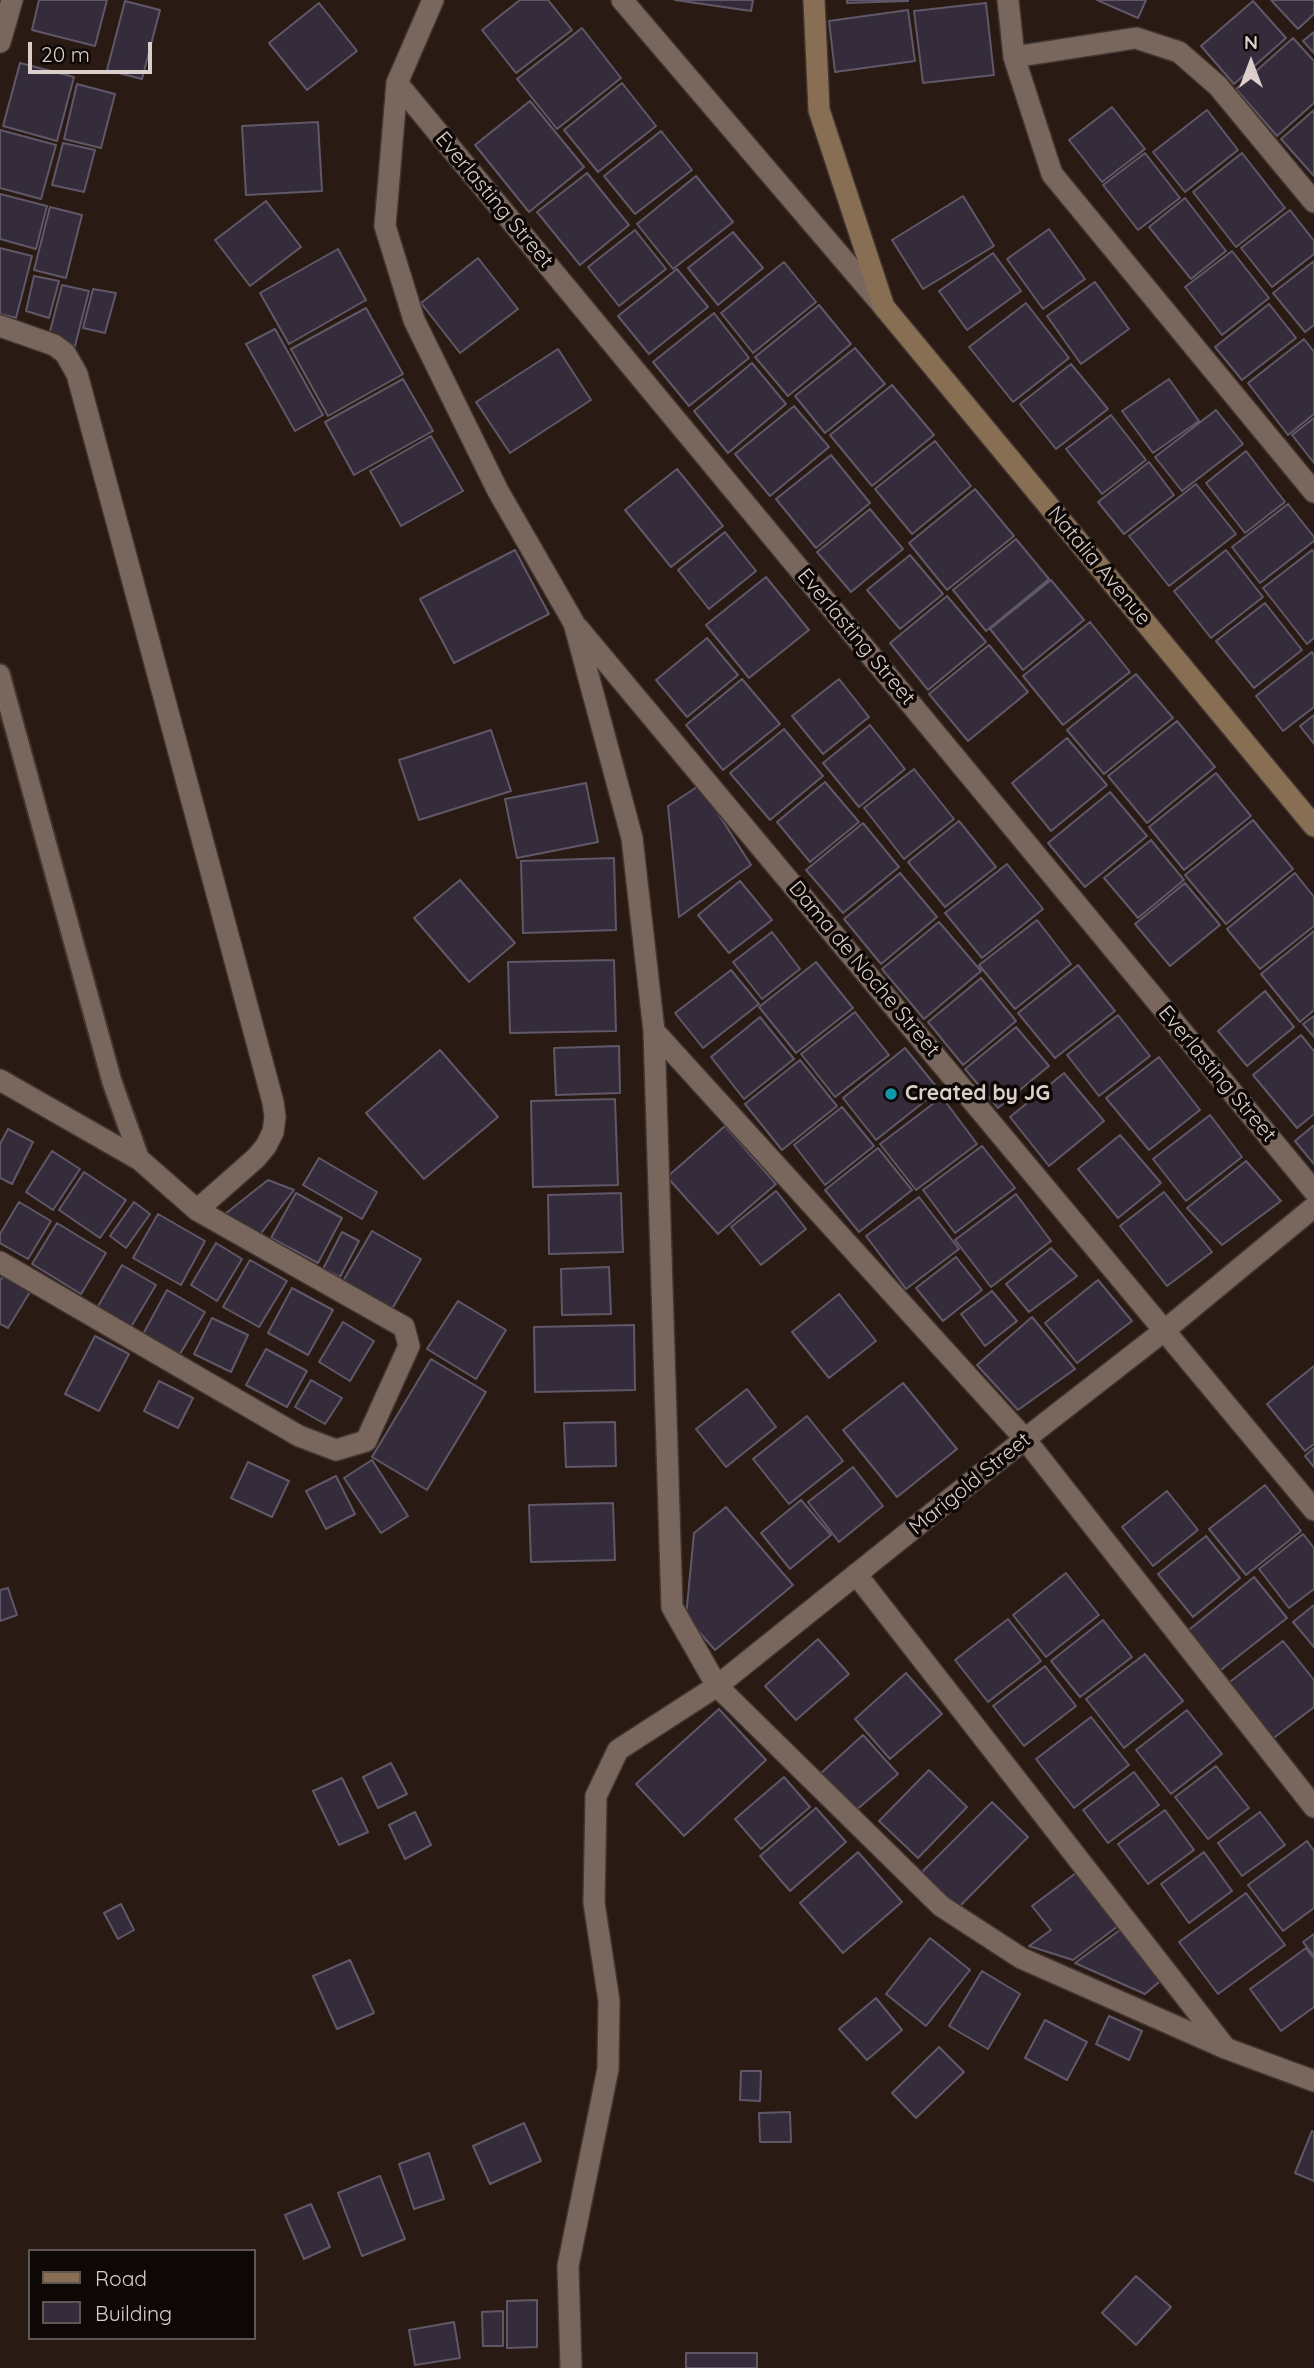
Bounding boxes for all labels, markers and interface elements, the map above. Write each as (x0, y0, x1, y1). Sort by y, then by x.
scale bar (32, 28, 156, 72)
north arrow (1216, 28, 1286, 98)
text: N (1244, 30, 1258, 54)
text: 20 m (41, 41, 90, 67)
street label: Everlasting Street (430, 127, 558, 273)
street label: Natalia Avenue (1042, 501, 1156, 631)
street label: Everlasting Street (792, 564, 920, 710)
street label: Dama de Noche Street (783, 876, 945, 1062)
street label: Everlasting Street (1153, 1001, 1281, 1147)
place label: Created by JG (905, 1081, 1050, 1107)
marker: Created by JG (883, 1086, 899, 1102)
street label: Marigold Street (904, 1427, 1036, 1541)
legend (28, 2249, 256, 2340)
text: Road (95, 2265, 147, 2291)
text: Building (95, 2300, 172, 2326)

